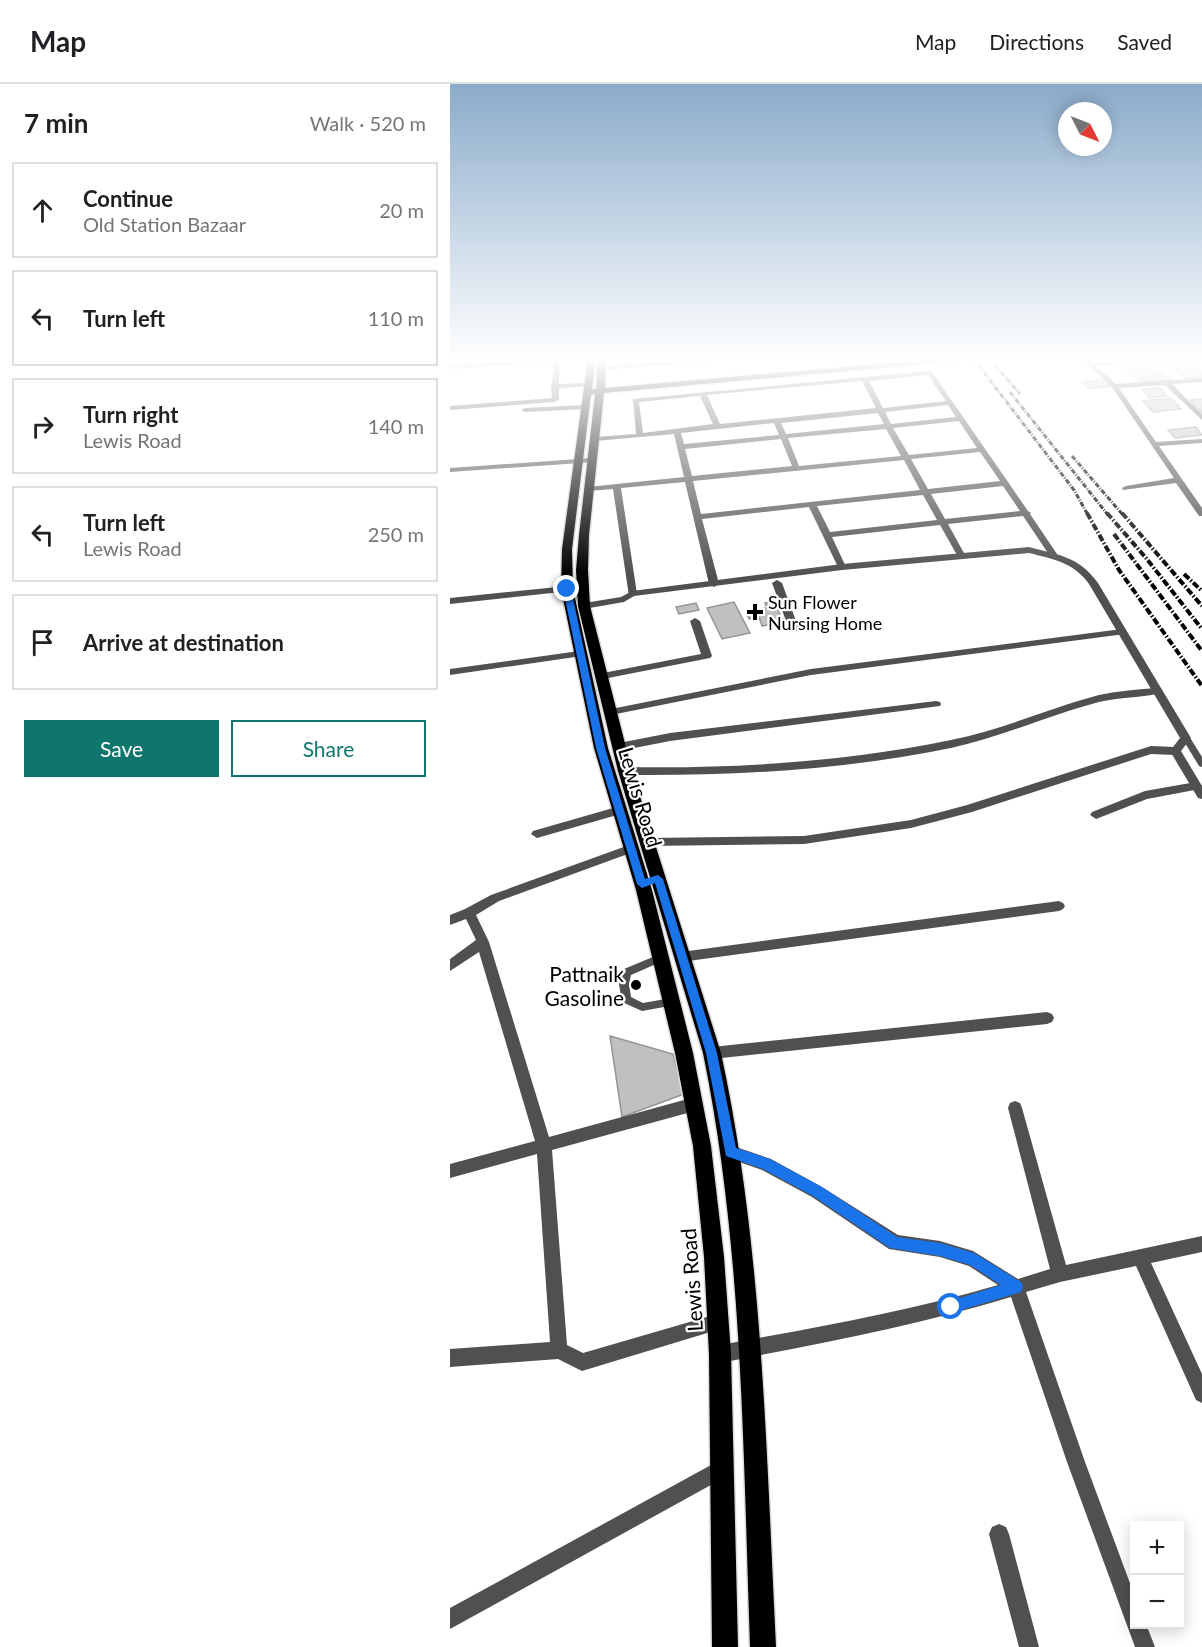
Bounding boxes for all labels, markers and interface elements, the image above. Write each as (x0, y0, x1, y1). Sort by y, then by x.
text: Map (30, 24, 86, 58)
text: Map (915, 29, 956, 54)
text: Directions (989, 29, 1084, 54)
text: Saved (1117, 29, 1172, 54)
north arrow (1058, 102, 1112, 156)
text: 7 min (24, 107, 88, 139)
text: Walk · 520 m (310, 111, 426, 135)
text: Continue (83, 185, 173, 212)
icon: ahead (26, 194, 59, 227)
text: 20 m (379, 198, 424, 222)
text: Old Station Bazaar (83, 212, 246, 236)
icon: left (26, 302, 59, 335)
text: Turn left (83, 305, 165, 332)
text: 110 m (368, 306, 424, 330)
text: Turn right (83, 401, 178, 428)
icon: right (26, 410, 59, 443)
text: 140 m (368, 414, 424, 438)
text: Lewis Road (83, 428, 182, 452)
text: Turn left (83, 509, 165, 536)
icon: left (26, 518, 59, 551)
text: 250 m (368, 522, 424, 546)
text: Lewis Road (83, 536, 182, 560)
route end (553, 575, 579, 601)
place label: Sun Flower Nursing Home (768, 591, 882, 634)
marker: Sun Flower Nursing Home (746, 603, 764, 621)
icon: arrive (26, 626, 59, 659)
text: Arrive at destination (83, 629, 284, 656)
button: Save (24, 720, 219, 777)
button: Share (231, 720, 426, 777)
street label: Lewis Road (614, 744, 668, 850)
place label: Pattnaik Gasoline (544, 961, 624, 1010)
marker: Pattnaik Gasoline (629, 978, 643, 992)
street label: Lewis Road (675, 1227, 707, 1333)
route start (937, 1293, 963, 1319)
map controls (1130, 1521, 1184, 1629)
button: + (1130, 1521, 1184, 1575)
button: − (1130, 1575, 1184, 1629)

